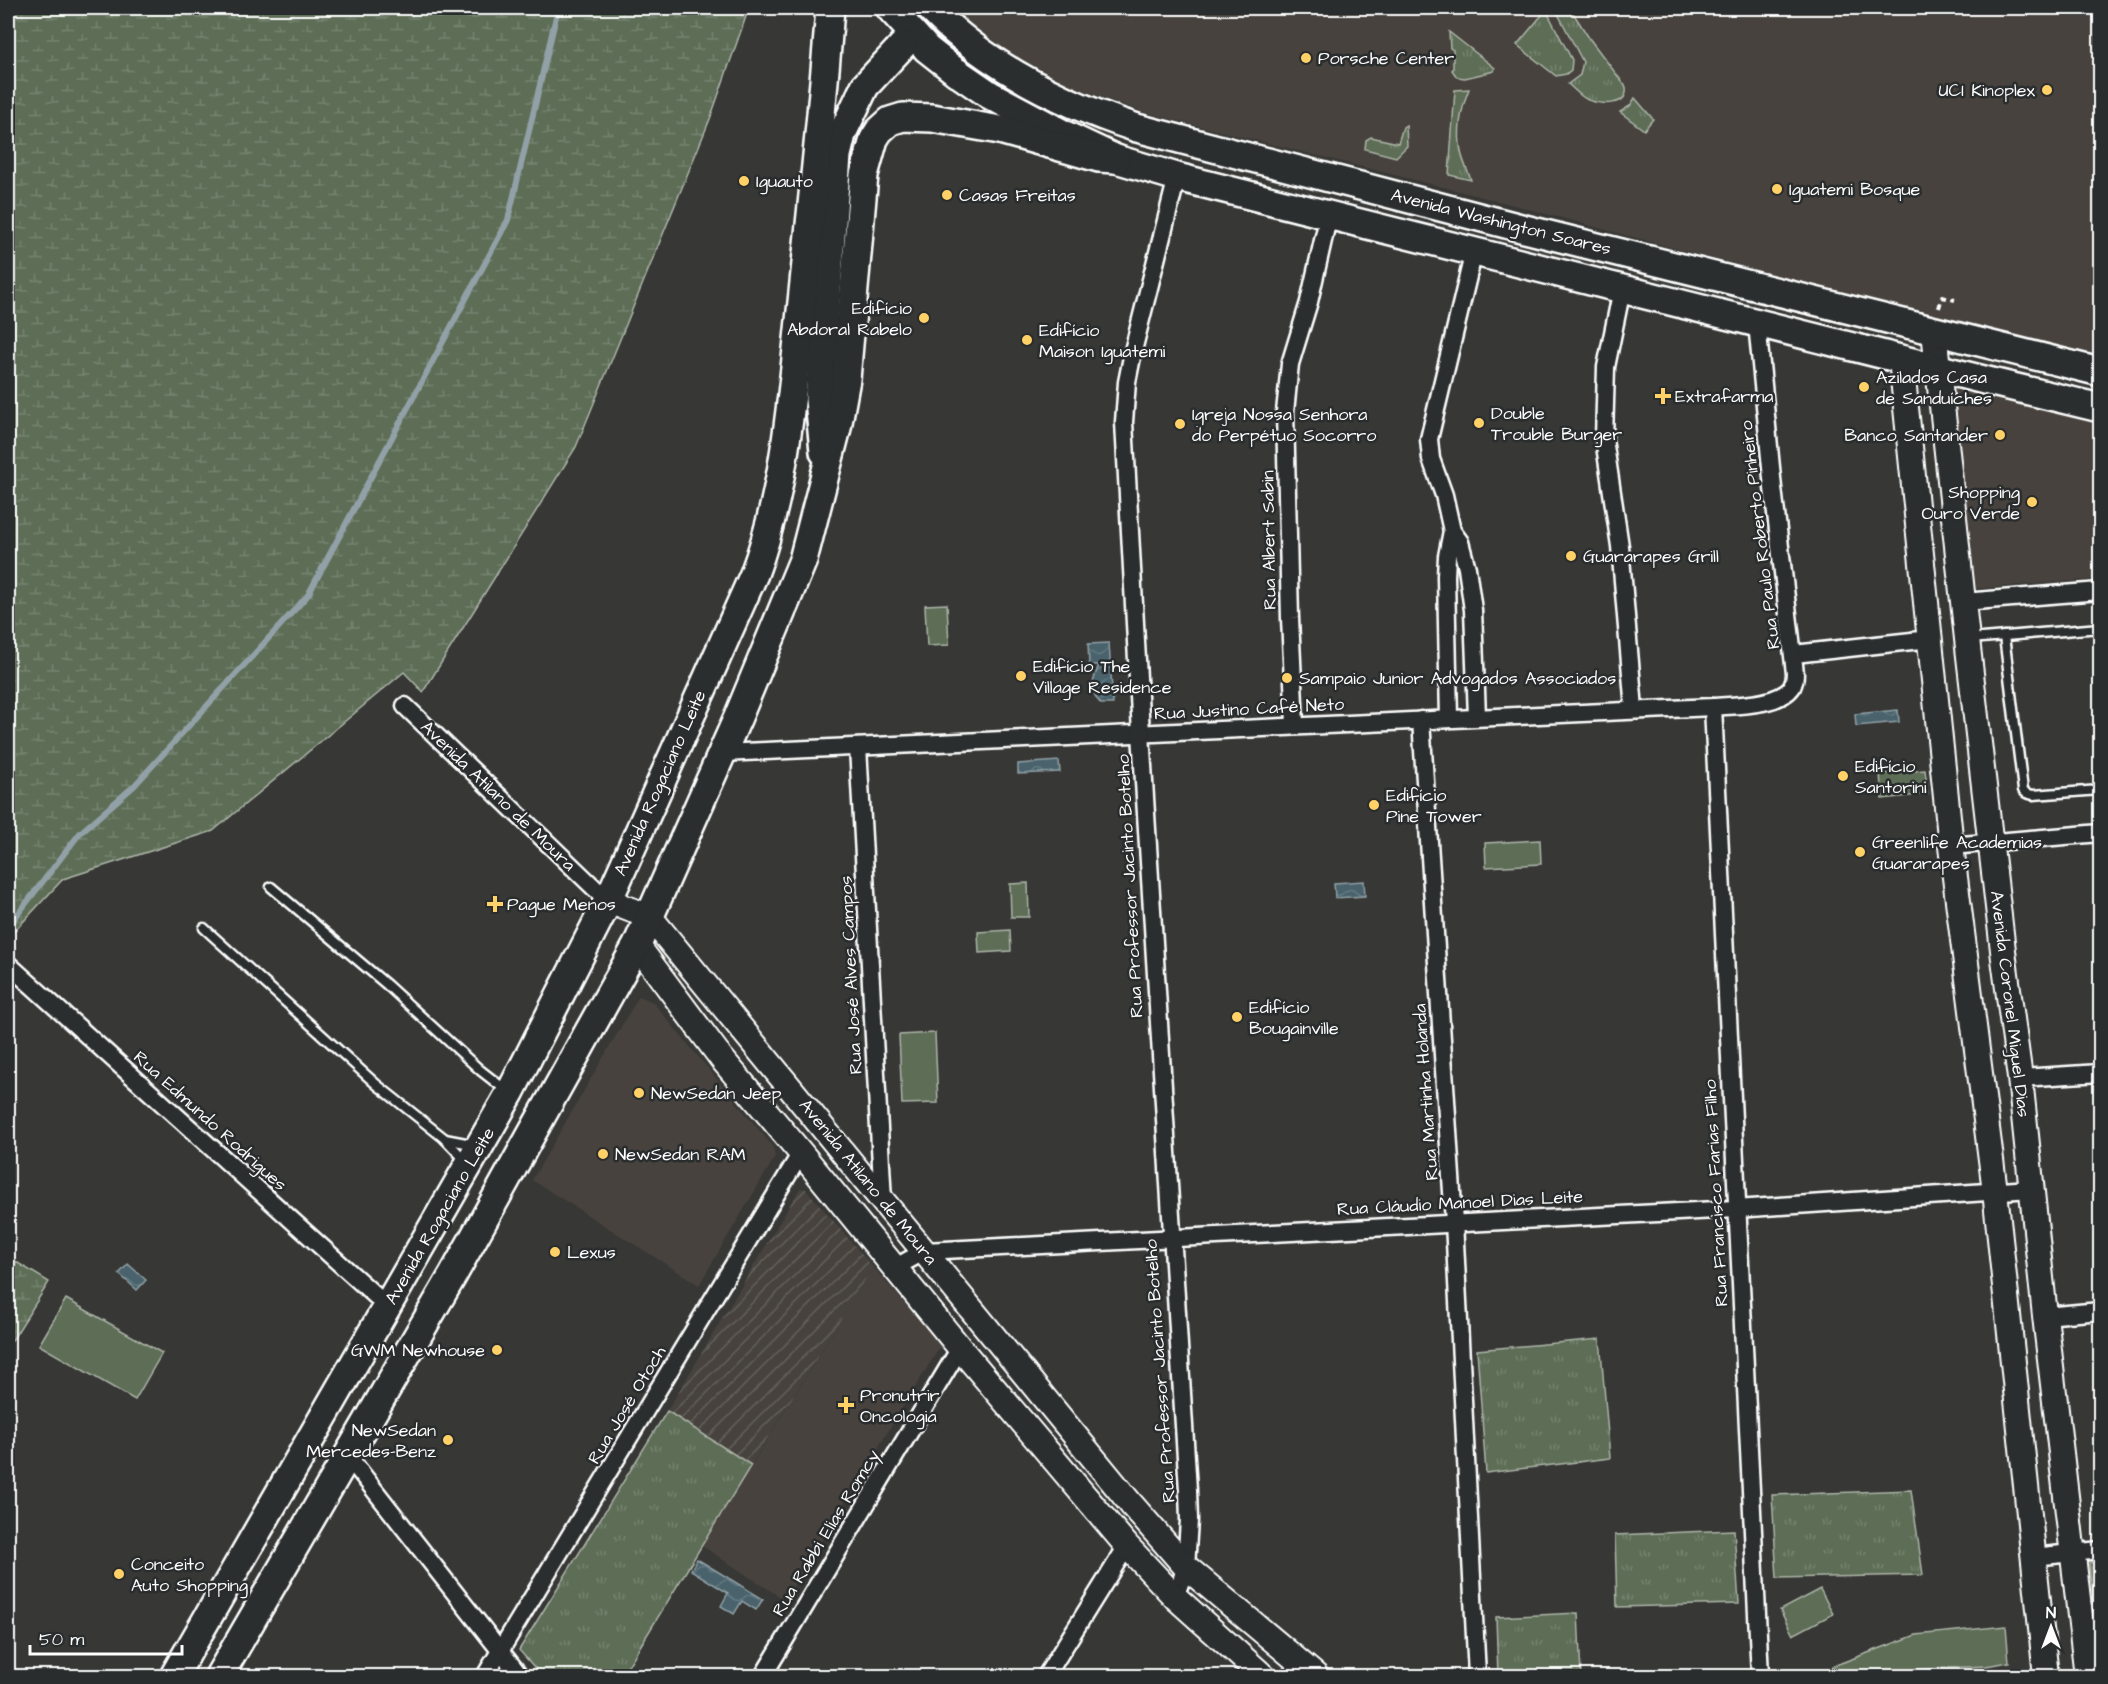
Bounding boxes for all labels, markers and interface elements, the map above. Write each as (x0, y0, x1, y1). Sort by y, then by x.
place label: Porsche Center (1318, 46, 1454, 71)
marker: Porsche Center (1299, 51, 1313, 65)
place label: UCI Kinoplex (1938, 78, 2036, 103)
marker: UCI Kinoplex (2040, 83, 2054, 97)
place label: Iguauto (756, 169, 813, 195)
marker: Iguauto (737, 174, 751, 188)
place label: Iguatemi Bosque (1789, 177, 1921, 203)
marker: Iguatemi Bosque (1770, 182, 1784, 196)
place label: Casas Freitas (959, 183, 1076, 208)
street label: Avenida Washington Soares (1388, 183, 1614, 262)
marker: Casas Freitas (940, 188, 954, 202)
place label: Edifício Abdoral Rabelo (787, 296, 912, 342)
marker: Edifício Abdoral Rabelo (917, 311, 931, 325)
place label: Edifício Maison Iguatemi (1039, 318, 1165, 365)
marker: Edifício Maison Iguatemi (1020, 333, 1034, 347)
place label: Azilados Casa de Sanduíches (1876, 365, 1992, 411)
marker: Azilados Casa de Sanduíches (1857, 380, 1871, 394)
place label: Extrafarma (1675, 384, 1773, 409)
marker: Extrafarma (1656, 389, 1670, 403)
place label: Double Trouble Burger (1491, 401, 1622, 448)
place label: Igreja Nossa Senhora do Perpétuo Socorro (1192, 402, 1376, 448)
marker: Double Trouble Burger (1472, 416, 1486, 430)
marker: Igreja Nossa Senhora do Perpétuo Socorro (1173, 417, 1187, 431)
street label: Rua Paulo Roberto Pinheiro (1734, 419, 1786, 651)
place label: Banco Santander (1844, 423, 1988, 448)
marker: Banco Santander (1993, 428, 2007, 442)
street label: Rua Albert Sabin (1255, 470, 1283, 610)
place label: Shopping Ouro Verde (1922, 480, 2020, 526)
marker: Shopping Ouro Verde (2025, 495, 2039, 509)
place label: Guararapes Grill (1583, 544, 1719, 569)
marker: Guararapes Grill (1564, 549, 1578, 563)
place label: Edifício The Village Residence (1033, 654, 1172, 701)
place label: Sampaio Junior Advogados Associados (1299, 666, 1616, 692)
marker: Edifício The Village Residence (1014, 669, 1028, 683)
marker: Sampaio Junior Advogados Associados (1280, 671, 1294, 685)
street label: Avenida Rogaciano Leite (608, 686, 713, 880)
street label: Rua Justino Café Neto (1153, 692, 1345, 726)
street label: Avenida Atilano de Moura (415, 715, 581, 877)
street label: Rua Professor Jacinto Botelho (1111, 754, 1149, 1018)
place label: Edifício Santorini (1855, 754, 1927, 800)
marker: Edifício Santorini (1836, 769, 1850, 783)
place label: Edifício Pine Tower (1386, 783, 1482, 829)
marker: Edifício Pine Tower (1367, 798, 1381, 812)
place label: Greenlife Academias Guararapes (1872, 830, 2042, 876)
marker: Greenlife Academias Guararapes (1853, 845, 1867, 859)
street label: Rua José Alves Campos (833, 875, 869, 1075)
street label: Avenida Coronel Miguel Dias (1983, 889, 2036, 1119)
place label: Pague Menos (507, 892, 616, 918)
marker: Pague Menos (488, 897, 502, 911)
place label: Edifício Bougainville (1249, 995, 1339, 1042)
street label: Rua Martinha Holanda (1407, 1003, 1445, 1181)
marker: Edifício Bougainville (1230, 1010, 1244, 1024)
street label: Rua Edmundo Rodrigues (127, 1045, 292, 1198)
street label: Rua Francisco Farias Filho (1698, 1079, 1734, 1307)
place label: NewSedan Jeep (651, 1081, 782, 1106)
marker: NewSedan Jeep (632, 1086, 646, 1100)
street label: Avenida Atilano de Moura (793, 1094, 943, 1270)
street label: Avenida Rogaciano Leite (379, 1123, 502, 1310)
place label: NewSedan RAM (615, 1142, 746, 1167)
marker: NewSedan RAM (596, 1147, 610, 1161)
street label: Rua Cláudio Manoel Dias Leite (1336, 1184, 1584, 1222)
street label: Rua Professor Jacinto Botelho (1138, 1239, 1182, 1503)
place label: Lexus (567, 1240, 616, 1265)
marker: Lexus (548, 1245, 562, 1259)
place label: GWM Newhouse (351, 1338, 485, 1363)
street label: Rua José Otoch (582, 1341, 672, 1469)
marker: GWM Newhouse (490, 1343, 504, 1357)
place label: Pronutrir Oncologia (860, 1383, 940, 1430)
marker: Pronutrir Oncologia (837, 1396, 855, 1414)
place label: NewSedan Mercedes-Benz (306, 1418, 436, 1464)
marker: NewSedan Mercedes-Benz (441, 1433, 455, 1447)
street label: Rua Rabbi Elias Romcy (766, 1445, 887, 1622)
place label: Conceito Auto Shopping (131, 1552, 248, 1599)
marker: Conceito Auto Shopping (112, 1567, 126, 1581)
north arrow (2021, 1597, 2081, 1657)
text: N (2046, 1602, 2056, 1624)
scale bar (30, 1618, 182, 1656)
text: 50 m (39, 1627, 84, 1652)

